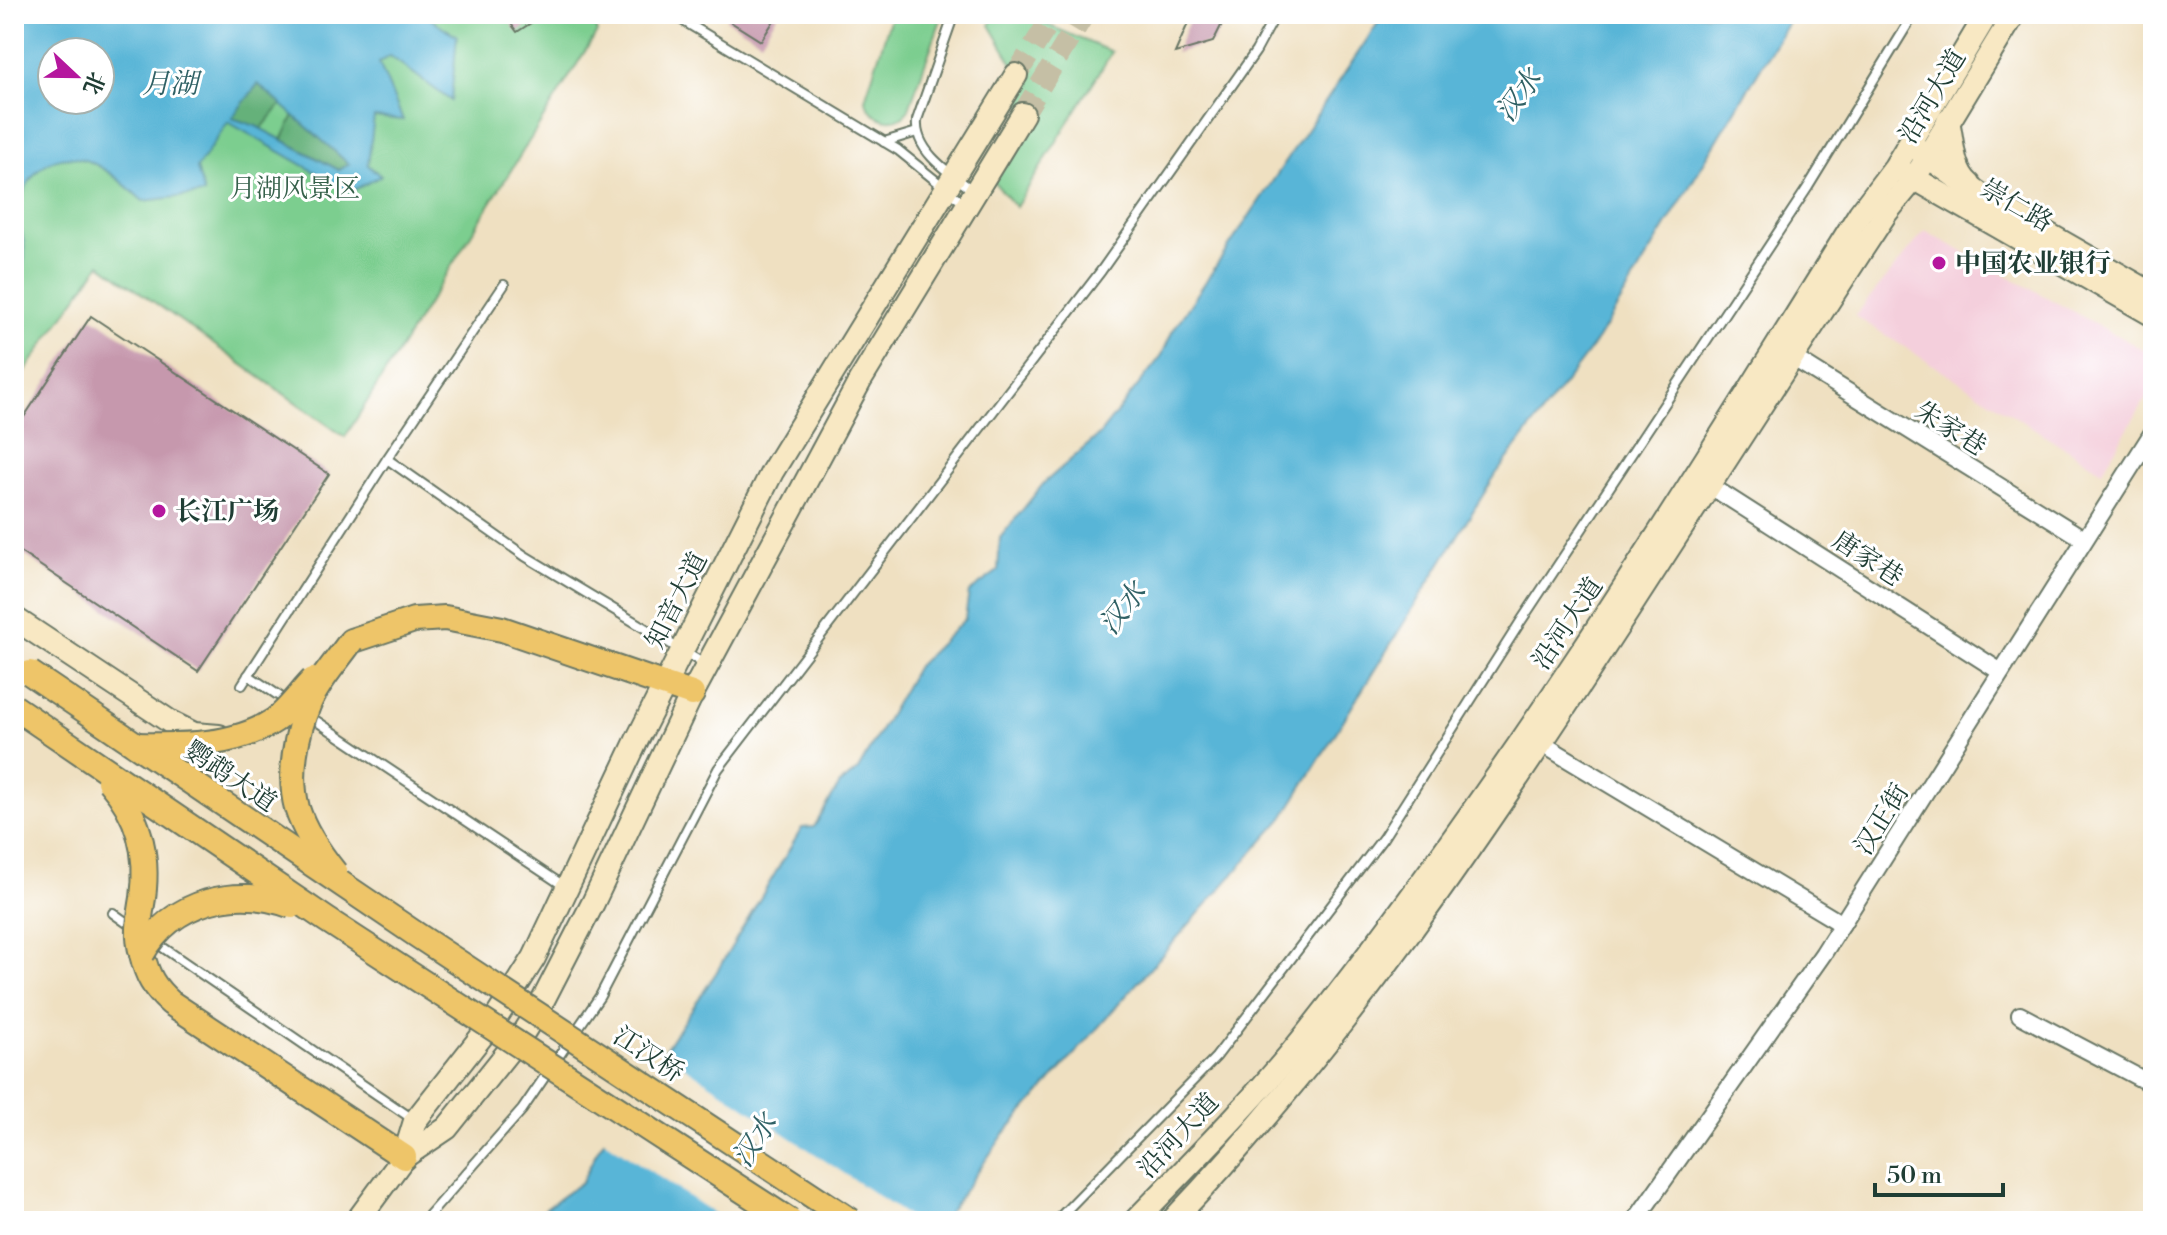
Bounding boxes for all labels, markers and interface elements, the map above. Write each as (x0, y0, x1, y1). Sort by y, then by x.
north arrow (36, 36, 116, 116)
street label: 沿河大道 (1892, 44, 1973, 149)
water label: 汉水 (1489, 61, 1552, 129)
water label: 月湖 (142, 67, 203, 102)
text: 北 (77, 68, 110, 98)
park label: 月湖风景区 (230, 173, 360, 205)
street label: 崇仁路 (1975, 173, 2058, 239)
place label: 中国农业银行 (1955, 248, 2111, 280)
marker: 中国农业银行 (1930, 254, 1948, 272)
street label: 朱家巷 (1909, 395, 1992, 463)
place label: 长江广场 (175, 496, 279, 528)
marker: 长江广场 (150, 502, 168, 520)
street label: 唐家巷 (1826, 524, 1909, 594)
street label: 知音大道 (639, 547, 715, 654)
street label: 沿河大道 (1525, 571, 1610, 676)
water label: 汉水 (1092, 574, 1156, 642)
street label: 鹦鹉大道 (178, 734, 283, 819)
street label: 汉正街 (1848, 778, 1916, 861)
street label: 江汉桥 (607, 1020, 690, 1090)
street label: 沿河大道 (1132, 1087, 1226, 1185)
water label: 汉水 (725, 1105, 787, 1174)
scale bar (1875, 1147, 2003, 1197)
text: 50 m (1887, 1161, 1942, 1191)

